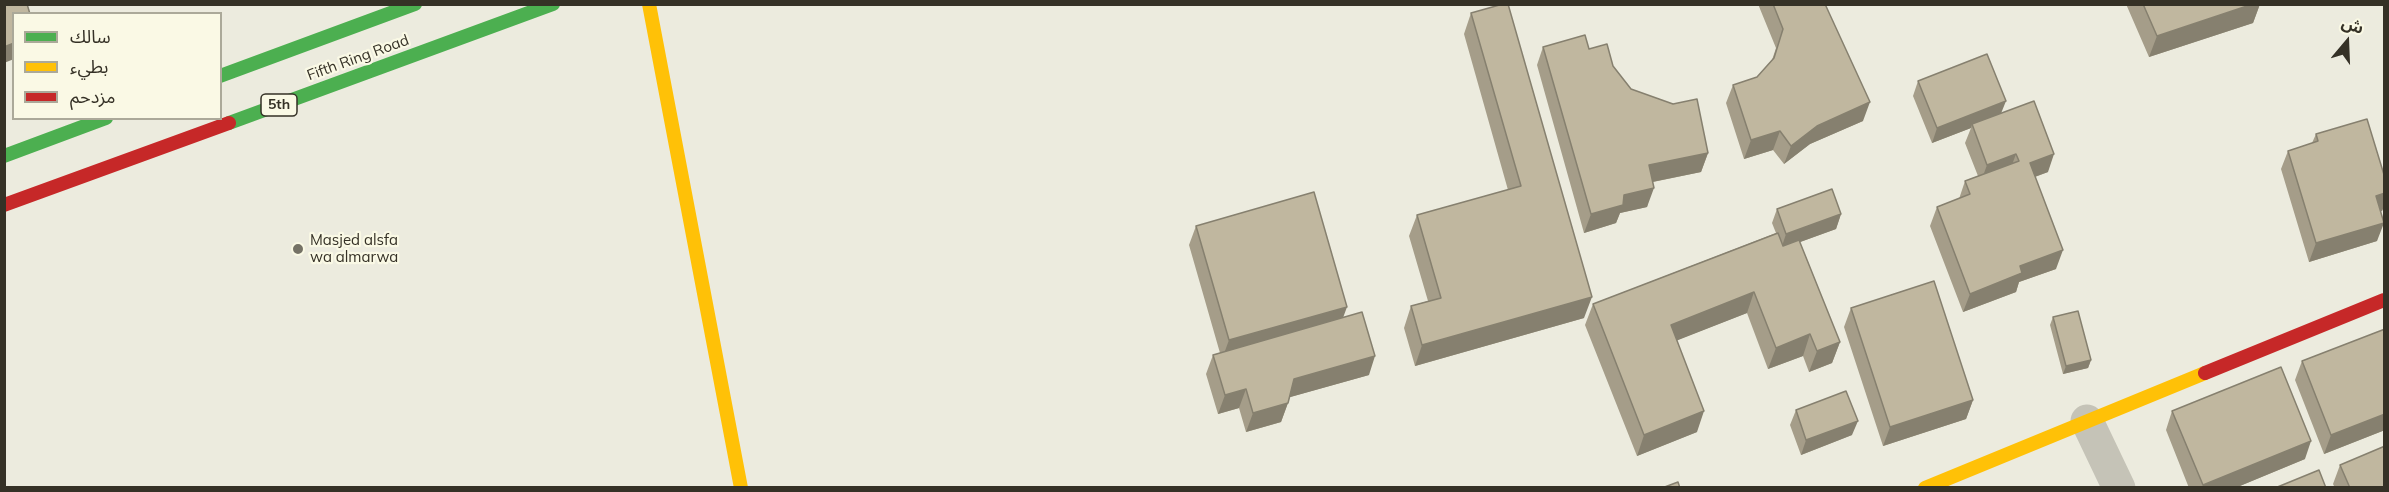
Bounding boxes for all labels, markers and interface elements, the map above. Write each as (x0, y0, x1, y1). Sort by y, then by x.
legend (12, 12, 222, 120)
north arrow (2317, 12, 2377, 72)
text: ش (2339, 12, 2366, 38)
text: سالك (70, 25, 111, 48)
street label: Fifth Ring Road (305, 31, 411, 85)
text: بطيء (70, 55, 108, 78)
text: مزدحم (70, 85, 115, 108)
road number: 5th (261, 94, 297, 116)
place label: Masjed alsfa wa almarwa (310, 231, 398, 266)
marker: Masjed alsfa wa almarwa (291, 242, 305, 256)

